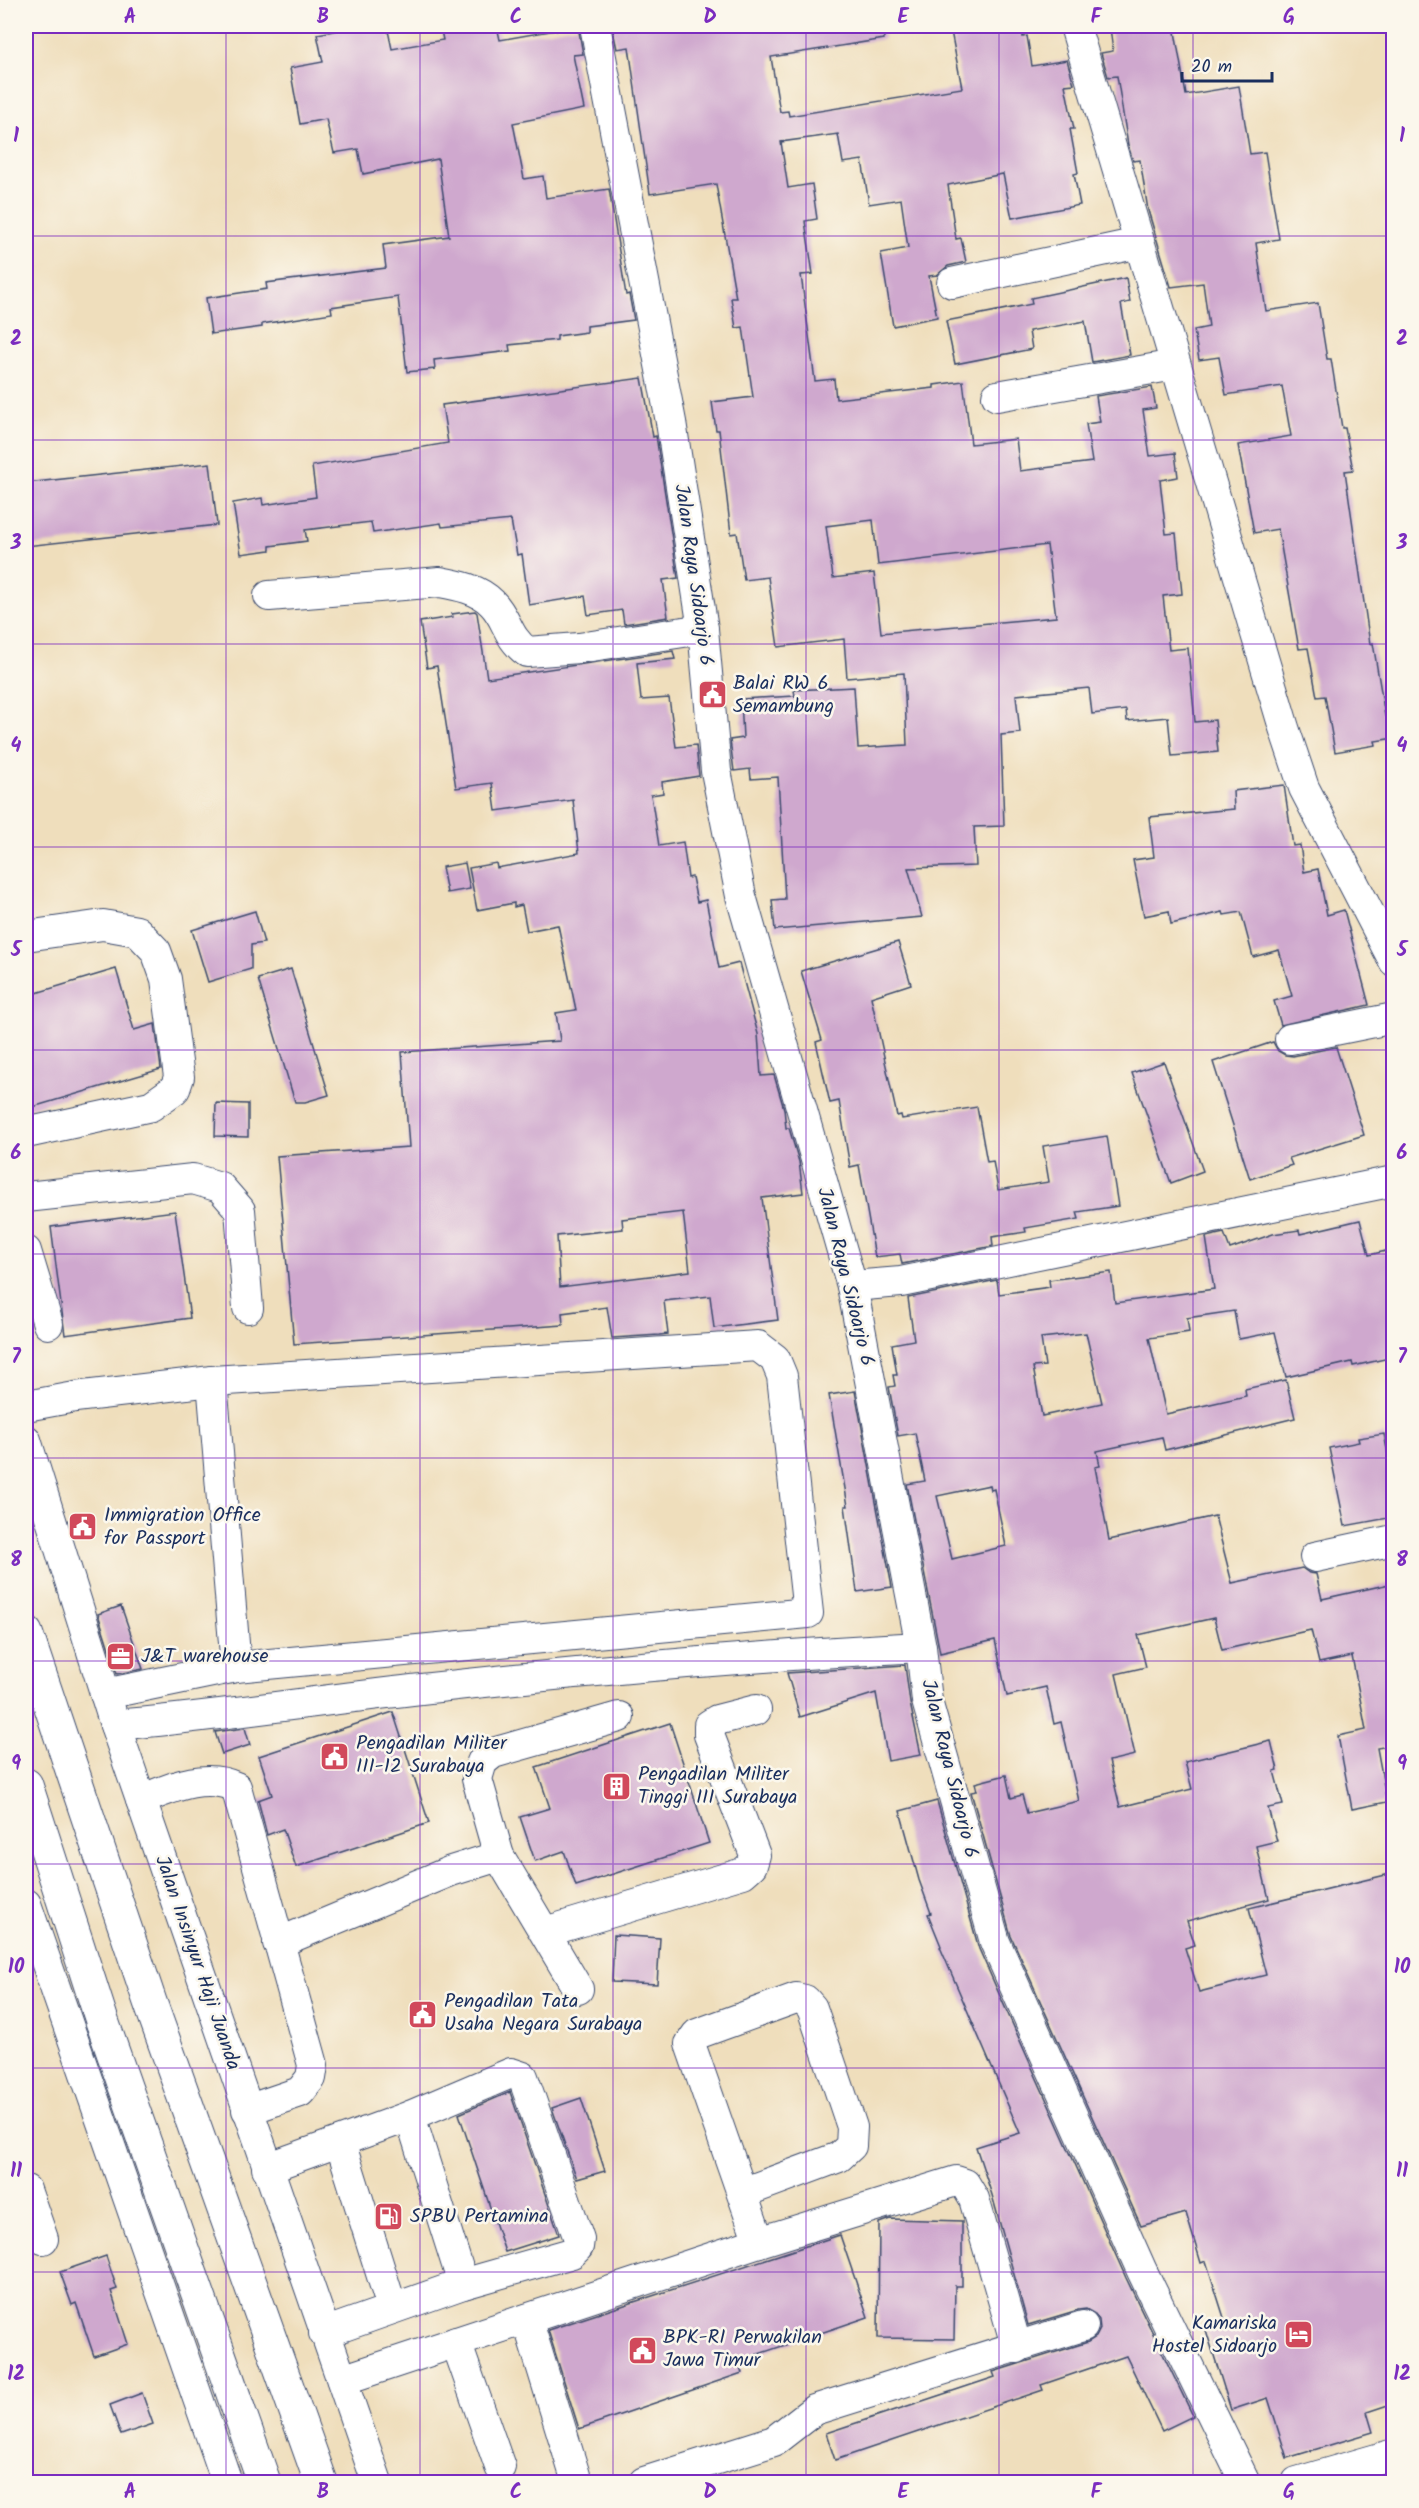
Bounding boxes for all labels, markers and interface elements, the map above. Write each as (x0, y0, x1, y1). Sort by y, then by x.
text: A (124, 2, 136, 34)
text: B (317, 2, 329, 34)
text: C (510, 2, 522, 34)
text: D (703, 2, 717, 34)
text: E (897, 2, 909, 34)
text: F (1091, 2, 1103, 34)
text: G (1283, 2, 1295, 34)
scale bar (1182, 45, 1272, 83)
text: 20 m (1191, 53, 1232, 82)
text: 1 (13, 121, 19, 153)
text: 1 (1399, 121, 1405, 153)
text: 2 (10, 324, 22, 356)
text: 2 (1396, 324, 1408, 356)
street label: Jalan Raya Sidoarjo 6 (664, 482, 722, 668)
text: 3 (10, 528, 22, 560)
text: 3 (1396, 528, 1408, 560)
place label: Balai RW 6 Semambung (733, 668, 834, 723)
public building icon: Balai RW 6 Semambung (696, 679, 728, 711)
text: 4 (11, 731, 22, 763)
text: 4 (1397, 731, 1408, 763)
text: 5 (10, 935, 23, 967)
text: 5 (1396, 935, 1409, 967)
text: 6 (11, 1138, 22, 1170)
text: 6 (1397, 1138, 1408, 1170)
street label: Jalan Raya Sidoarjo 6 (807, 1184, 883, 1370)
text: 7 (11, 1342, 21, 1374)
text: 7 (1397, 1342, 1407, 1374)
place label: Immigration Office for Passport (104, 1500, 261, 1555)
public building icon: Immigration Office for Passport (67, 1511, 99, 1543)
text: 8 (10, 1545, 22, 1577)
text: 8 (1396, 1545, 1408, 1577)
office icon: J&T warehouse (104, 1641, 136, 1673)
place label: J&T warehouse (141, 1641, 269, 1673)
street label: Jalan Raya Sidoarjo 6 (911, 1676, 987, 1862)
place label: Pengadilan Militer III-12 Surabaya (356, 1728, 508, 1783)
public building icon: Pengadilan Militer III-12 Surabaya (319, 1740, 351, 1772)
text: 9 (11, 1749, 21, 1781)
text: 9 (1397, 1749, 1407, 1781)
place label: Pengadilan Militer Tinggi III Surabaya (638, 1759, 797, 1814)
building icon: Pengadilan Militer Tinggi III Surabaya (601, 1771, 633, 1803)
street label: Jalan Insinyur Haji Juanda (145, 1851, 249, 2075)
text: 10 (8, 1952, 25, 1984)
text: 10 (1394, 1952, 1411, 1984)
place label: Pengadilan Tata Usaha Negara Surabaya (444, 1986, 642, 2041)
public building icon: Pengadilan Tata Usaha Negara Surabaya (407, 1998, 439, 2030)
text: 11 (10, 2156, 22, 2188)
text: 11 (1396, 2156, 1408, 2188)
fuel station icon: SPBU Pertamina (373, 2201, 405, 2233)
place label: SPBU Pertamina (410, 2201, 549, 2233)
place label: Kamariska Hostel Sidoarjo (1152, 2308, 1277, 2363)
hotel icon: Kamariska Hostel Sidoarjo (1282, 2319, 1314, 2351)
place label: BPK-RI Perwakilan Jawa Timur (663, 2322, 822, 2377)
public building icon: BPK-RI Perwakilan Jawa Timur (626, 2334, 658, 2366)
text: 12 (7, 2359, 25, 2391)
text: 12 (1393, 2359, 1411, 2391)
text: A (124, 2477, 136, 2508)
text: B (317, 2477, 329, 2508)
text: C (510, 2477, 522, 2508)
text: D (703, 2477, 717, 2508)
text: E (897, 2477, 909, 2508)
text: F (1091, 2477, 1103, 2508)
text: G (1283, 2477, 1295, 2508)

